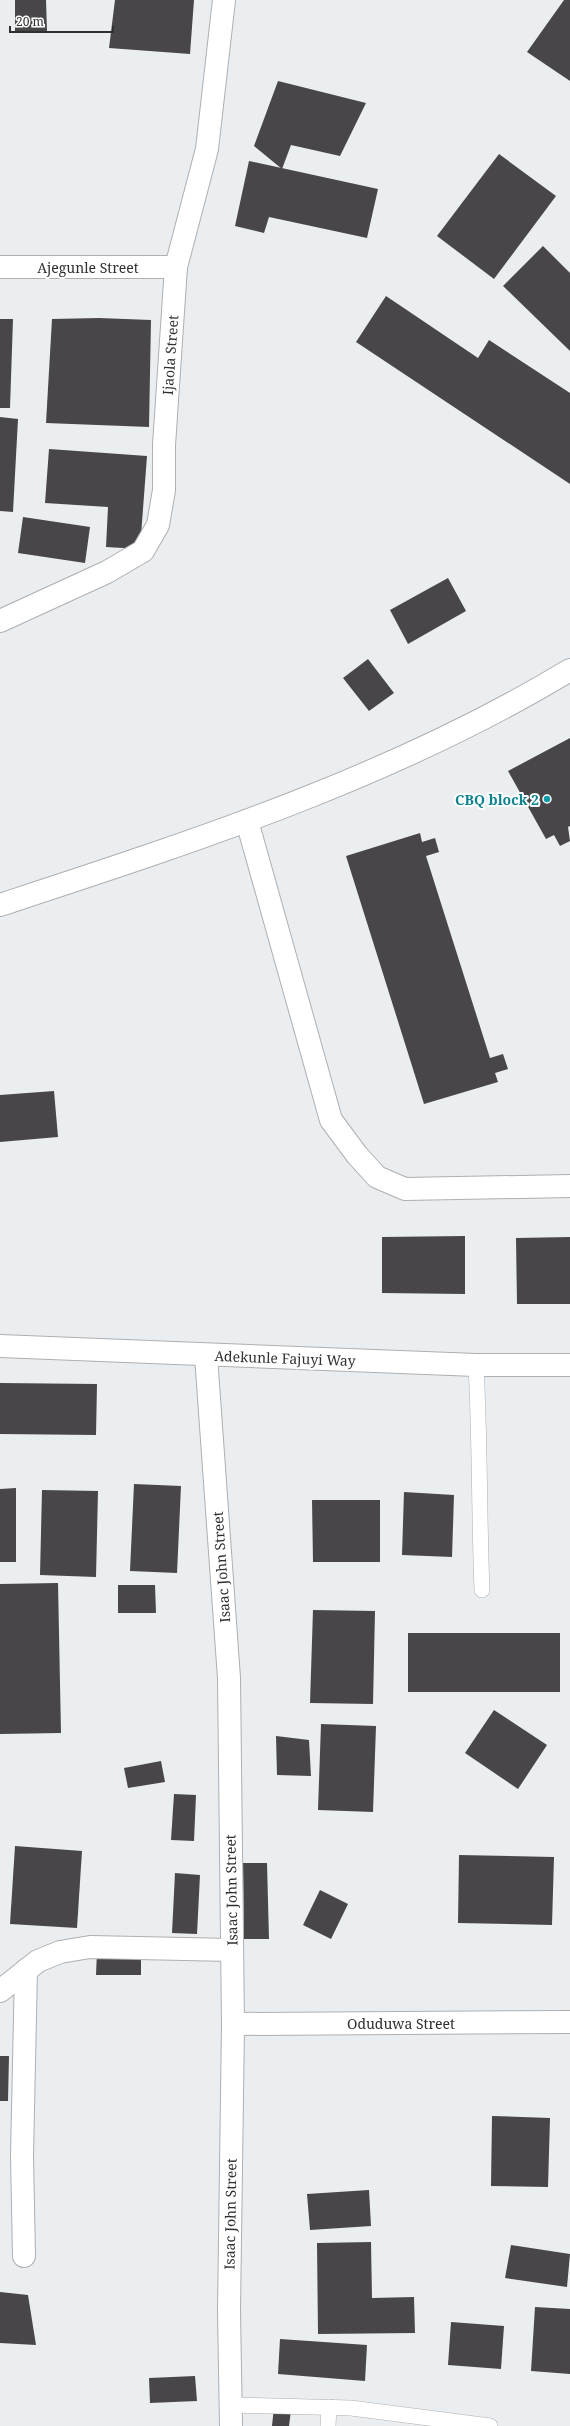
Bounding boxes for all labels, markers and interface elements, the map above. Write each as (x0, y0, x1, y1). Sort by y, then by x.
scale bar (10, 8, 113, 34)
text: 20 m (16, 13, 44, 30)
street label: Ajegunle Street (37, 258, 139, 277)
street label: Ijaola Street (158, 314, 182, 396)
place label: CBQ block 2 (455, 790, 539, 809)
marker: CBQ block 2 (542, 794, 552, 804)
street label: Adekunle Fajuyi Way (214, 1346, 356, 1370)
street label: Isaac John Street (208, 1511, 234, 1623)
street label: Isaac John Street (221, 1834, 241, 1946)
street label: Oduduwa Street (347, 2014, 455, 2033)
street label: Isaac John Street (220, 2158, 240, 2270)

